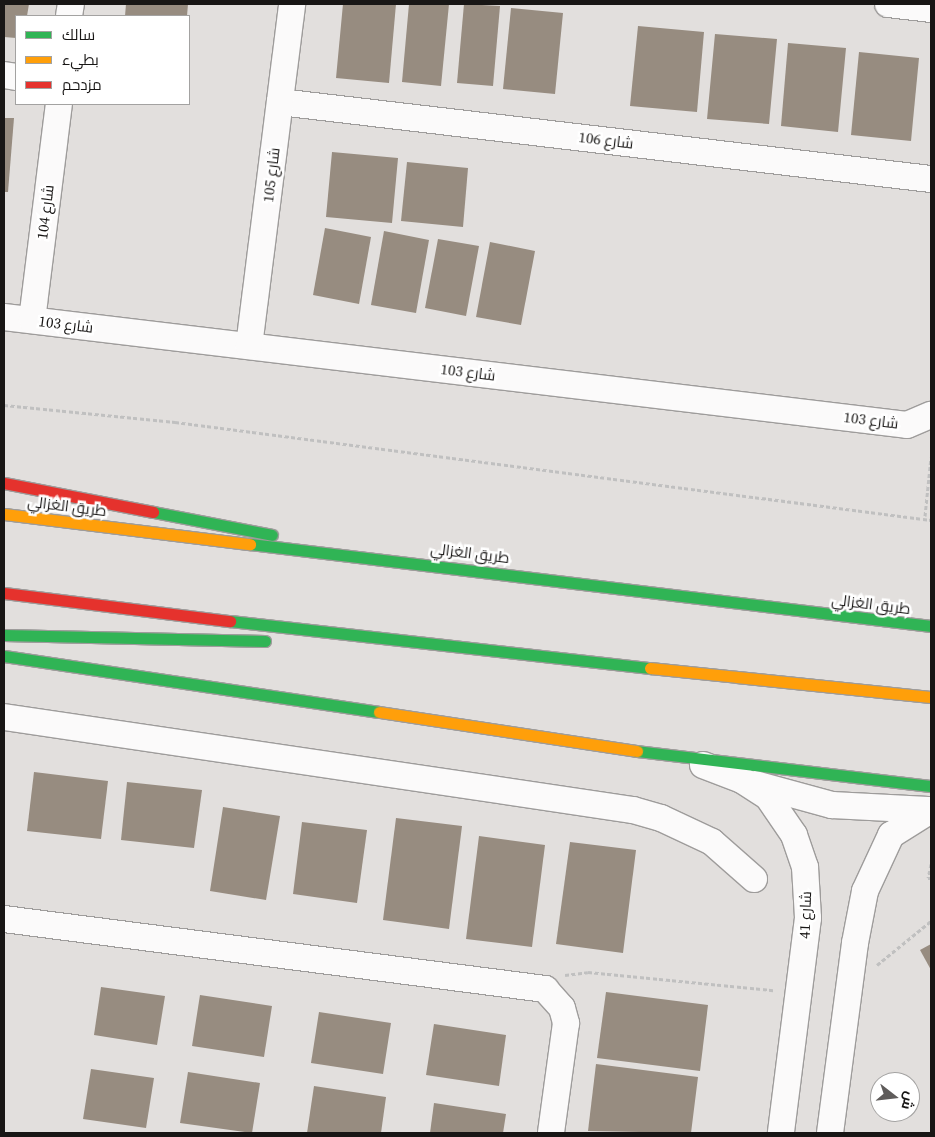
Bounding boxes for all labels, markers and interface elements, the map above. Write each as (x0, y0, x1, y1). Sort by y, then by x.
legend (15, 15, 190, 105)
text: سالك (62, 24, 95, 45)
text: بطيء (62, 49, 99, 70)
text: مزدحم (62, 74, 102, 95)
street label: شارع 106 (578, 128, 634, 152)
street label: شارع 105 (259, 147, 283, 203)
street label: شارع 104 (33, 184, 57, 240)
street label: شارع 103 (38, 312, 94, 336)
street label: شارع 103 (440, 360, 496, 384)
street label: شارع 103 (843, 408, 899, 432)
street label: طريق الغزالي (27, 492, 107, 520)
street label: طريق الغزالي (430, 539, 510, 567)
street label: طريق الغزالي (831, 590, 911, 618)
street label: شارع 41 (795, 891, 815, 939)
north arrow (870, 1072, 920, 1122)
text: ش (896, 1089, 921, 1112)

